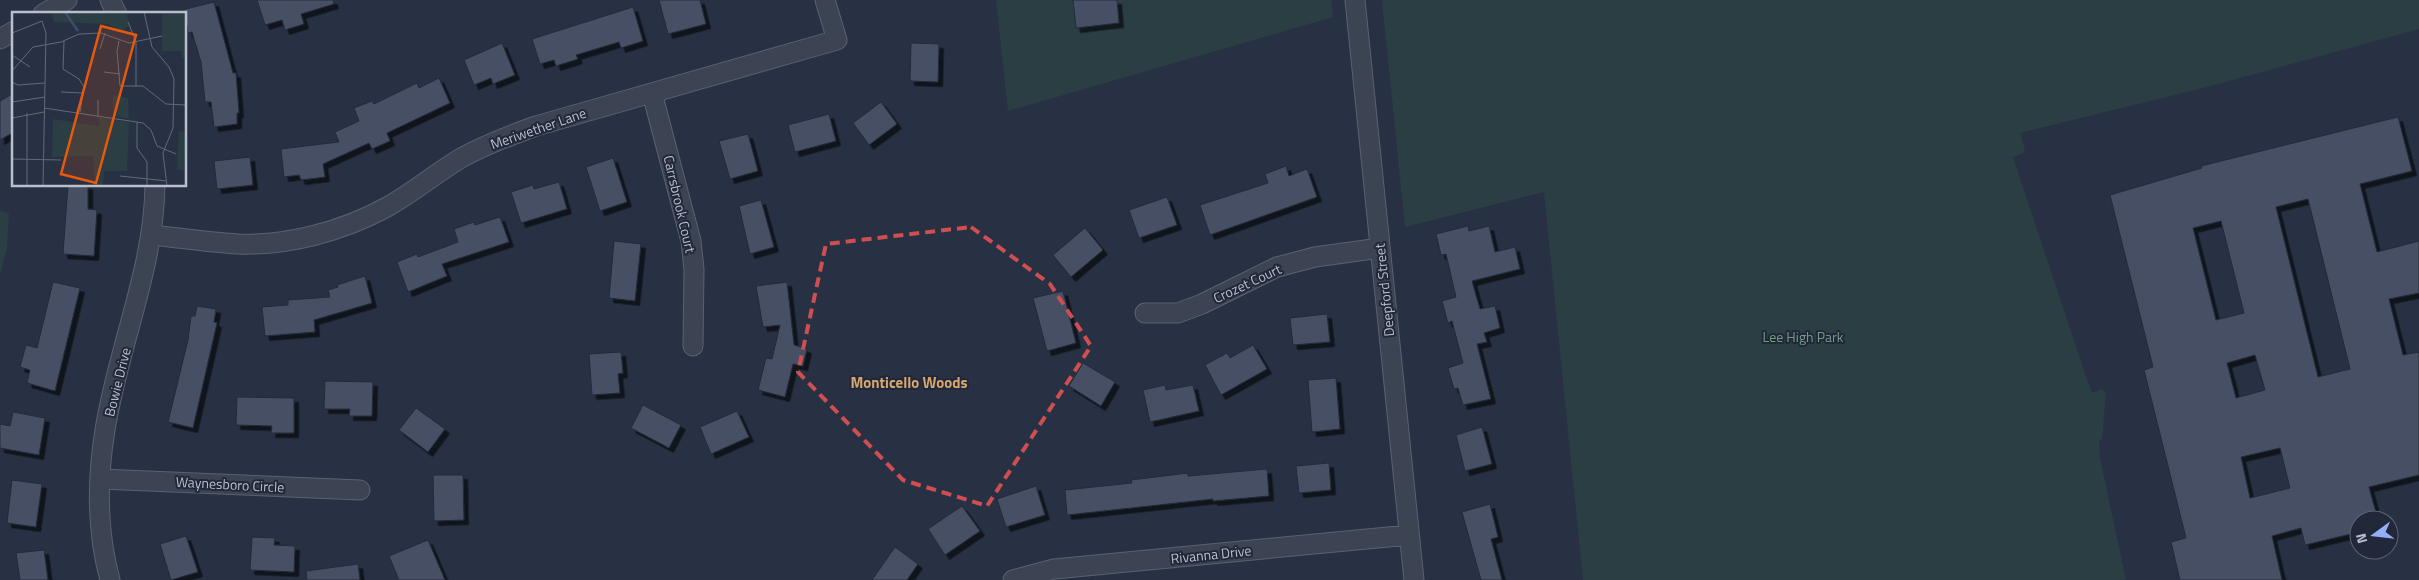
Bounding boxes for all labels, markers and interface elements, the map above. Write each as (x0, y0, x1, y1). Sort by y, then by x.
inset map (12, 12, 186, 186)
street label: Meriwether Lane (487, 102, 589, 154)
street label: Carrsbrook Court (659, 153, 701, 255)
street label: Deepford Street (1369, 242, 1399, 338)
street label: Crozet Court (1209, 258, 1285, 308)
park label: Lee High Park (1763, 326, 1844, 347)
street label: Bowie Drive (98, 345, 136, 419)
district label: Monticello Woods (851, 371, 968, 394)
street label: Waynesboro Circle (175, 471, 285, 497)
north arrow (2349, 510, 2399, 560)
text: N (2350, 531, 2372, 546)
street label: Rivanna Drive (1170, 539, 1252, 569)

